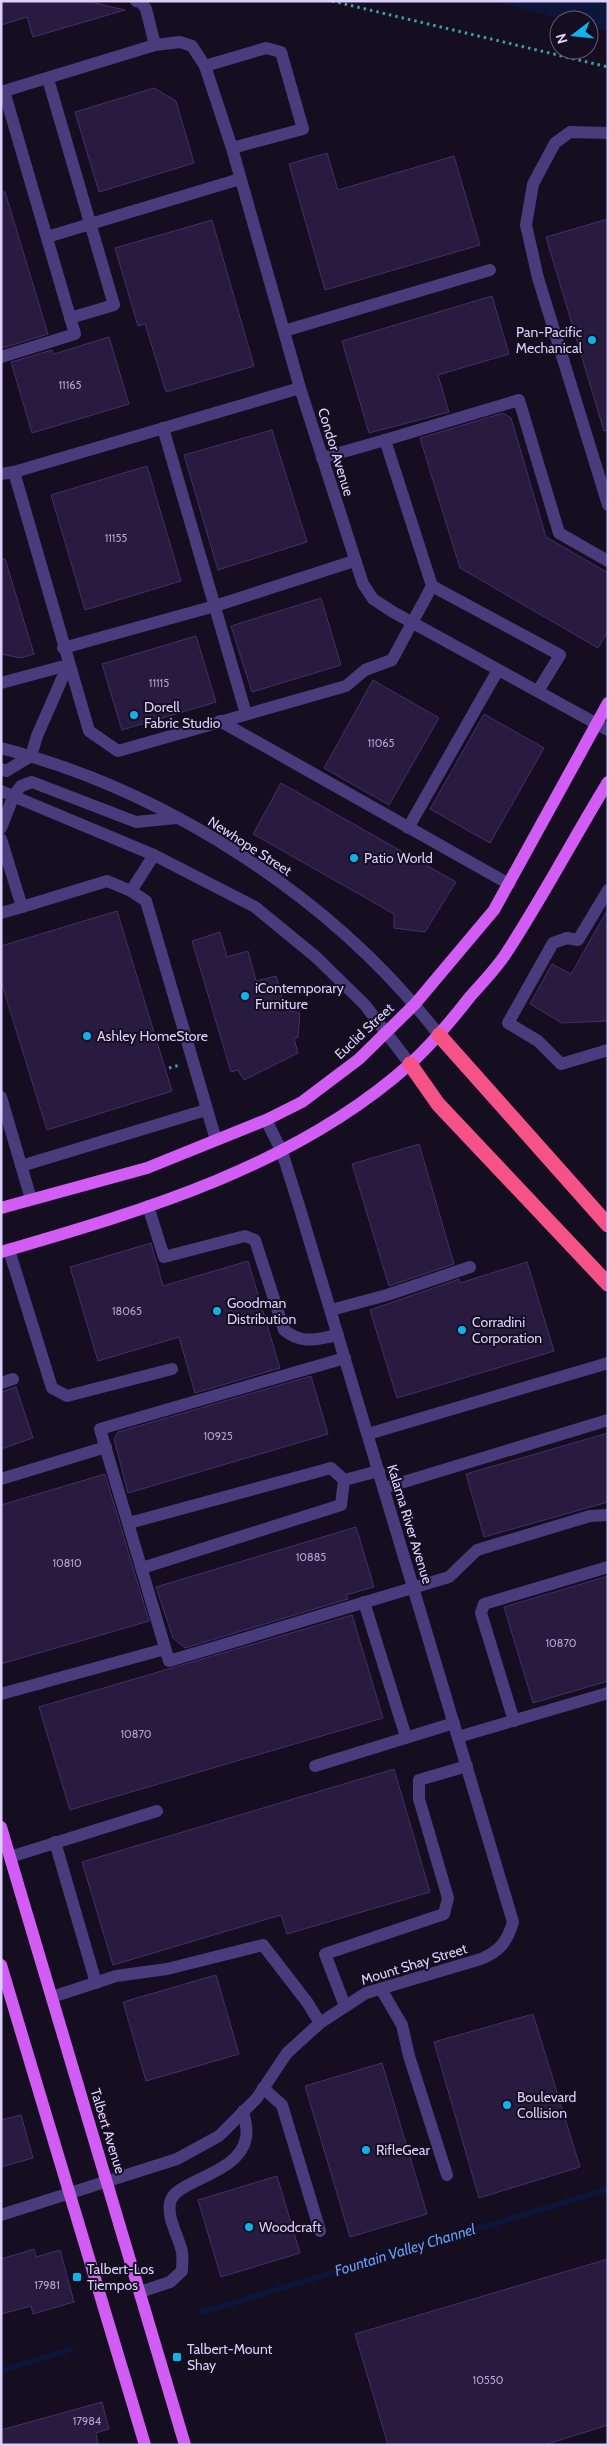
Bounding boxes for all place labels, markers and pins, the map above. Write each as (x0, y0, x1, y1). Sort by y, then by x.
place label: Pan-Pacific Mechanical (516, 323, 583, 357)
marker: Pan-Pacific Mechanical (586, 334, 598, 346)
place label: Dorell Fabric Studio (144, 698, 221, 732)
marker: Dorell Fabric Studio (128, 709, 140, 721)
place label: Patio World (364, 849, 433, 867)
marker: Patio World (348, 852, 360, 864)
place label: iContemporary Furniture (255, 979, 344, 1013)
marker: iContemporary Furniture (239, 990, 251, 1002)
place label: Ashley HomeStore (97, 1027, 208, 1045)
marker: Ashley HomeStore (81, 1030, 93, 1042)
place label: Goodman Distribution (227, 1294, 296, 1328)
marker: Goodman Distribution (211, 1305, 223, 1317)
place label: Corradini Corporation (472, 1313, 542, 1347)
marker: Corradini Corporation (456, 1324, 468, 1336)
place label: Boulevard Collision (517, 2088, 576, 2122)
marker: Boulevard Collision (501, 2099, 513, 2111)
place label: RifleGear (376, 2141, 430, 2159)
marker: RifleGear (360, 2144, 372, 2156)
place label: Woodcraft (259, 2218, 322, 2236)
marker: Woodcraft (243, 2221, 255, 2233)
place label: Talbert-Los Tiempos (87, 2260, 154, 2294)
marker: Talbert-Los Tiempos (71, 2271, 83, 2283)
place label: Talbert-Mount Shay (187, 2340, 273, 2374)
marker: Talbert-Mount Shay (171, 2351, 183, 2363)

